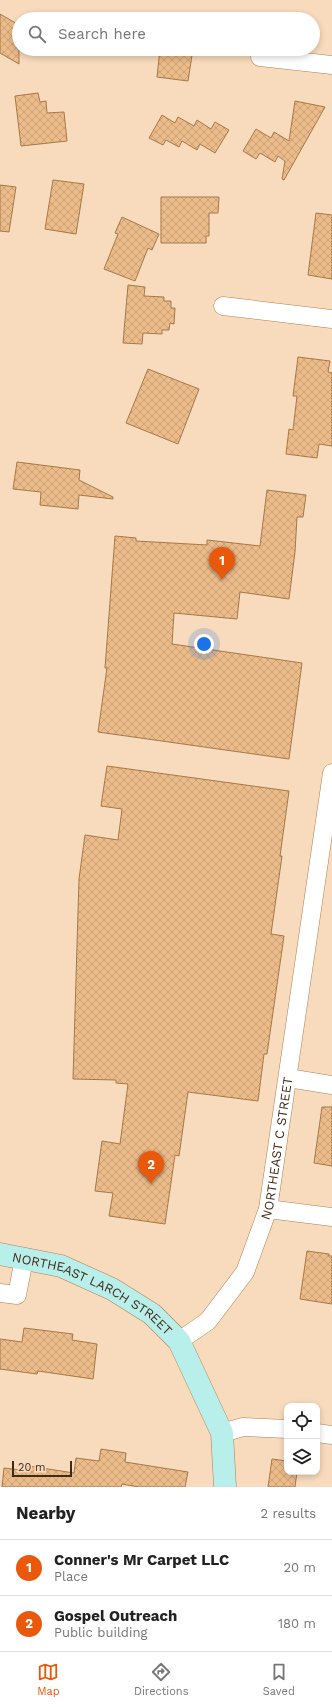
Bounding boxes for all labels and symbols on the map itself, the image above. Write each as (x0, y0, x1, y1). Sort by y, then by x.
pin: 1 (209, 547, 235, 580)
your location (194, 634, 214, 654)
street label: NORTHEAST C STREET (257, 1076, 295, 1222)
pin: 2 (138, 1151, 164, 1184)
street label: NORTHEAST LARCH STREET (11, 1249, 176, 1338)
scale bar (12, 1459, 72, 1478)

